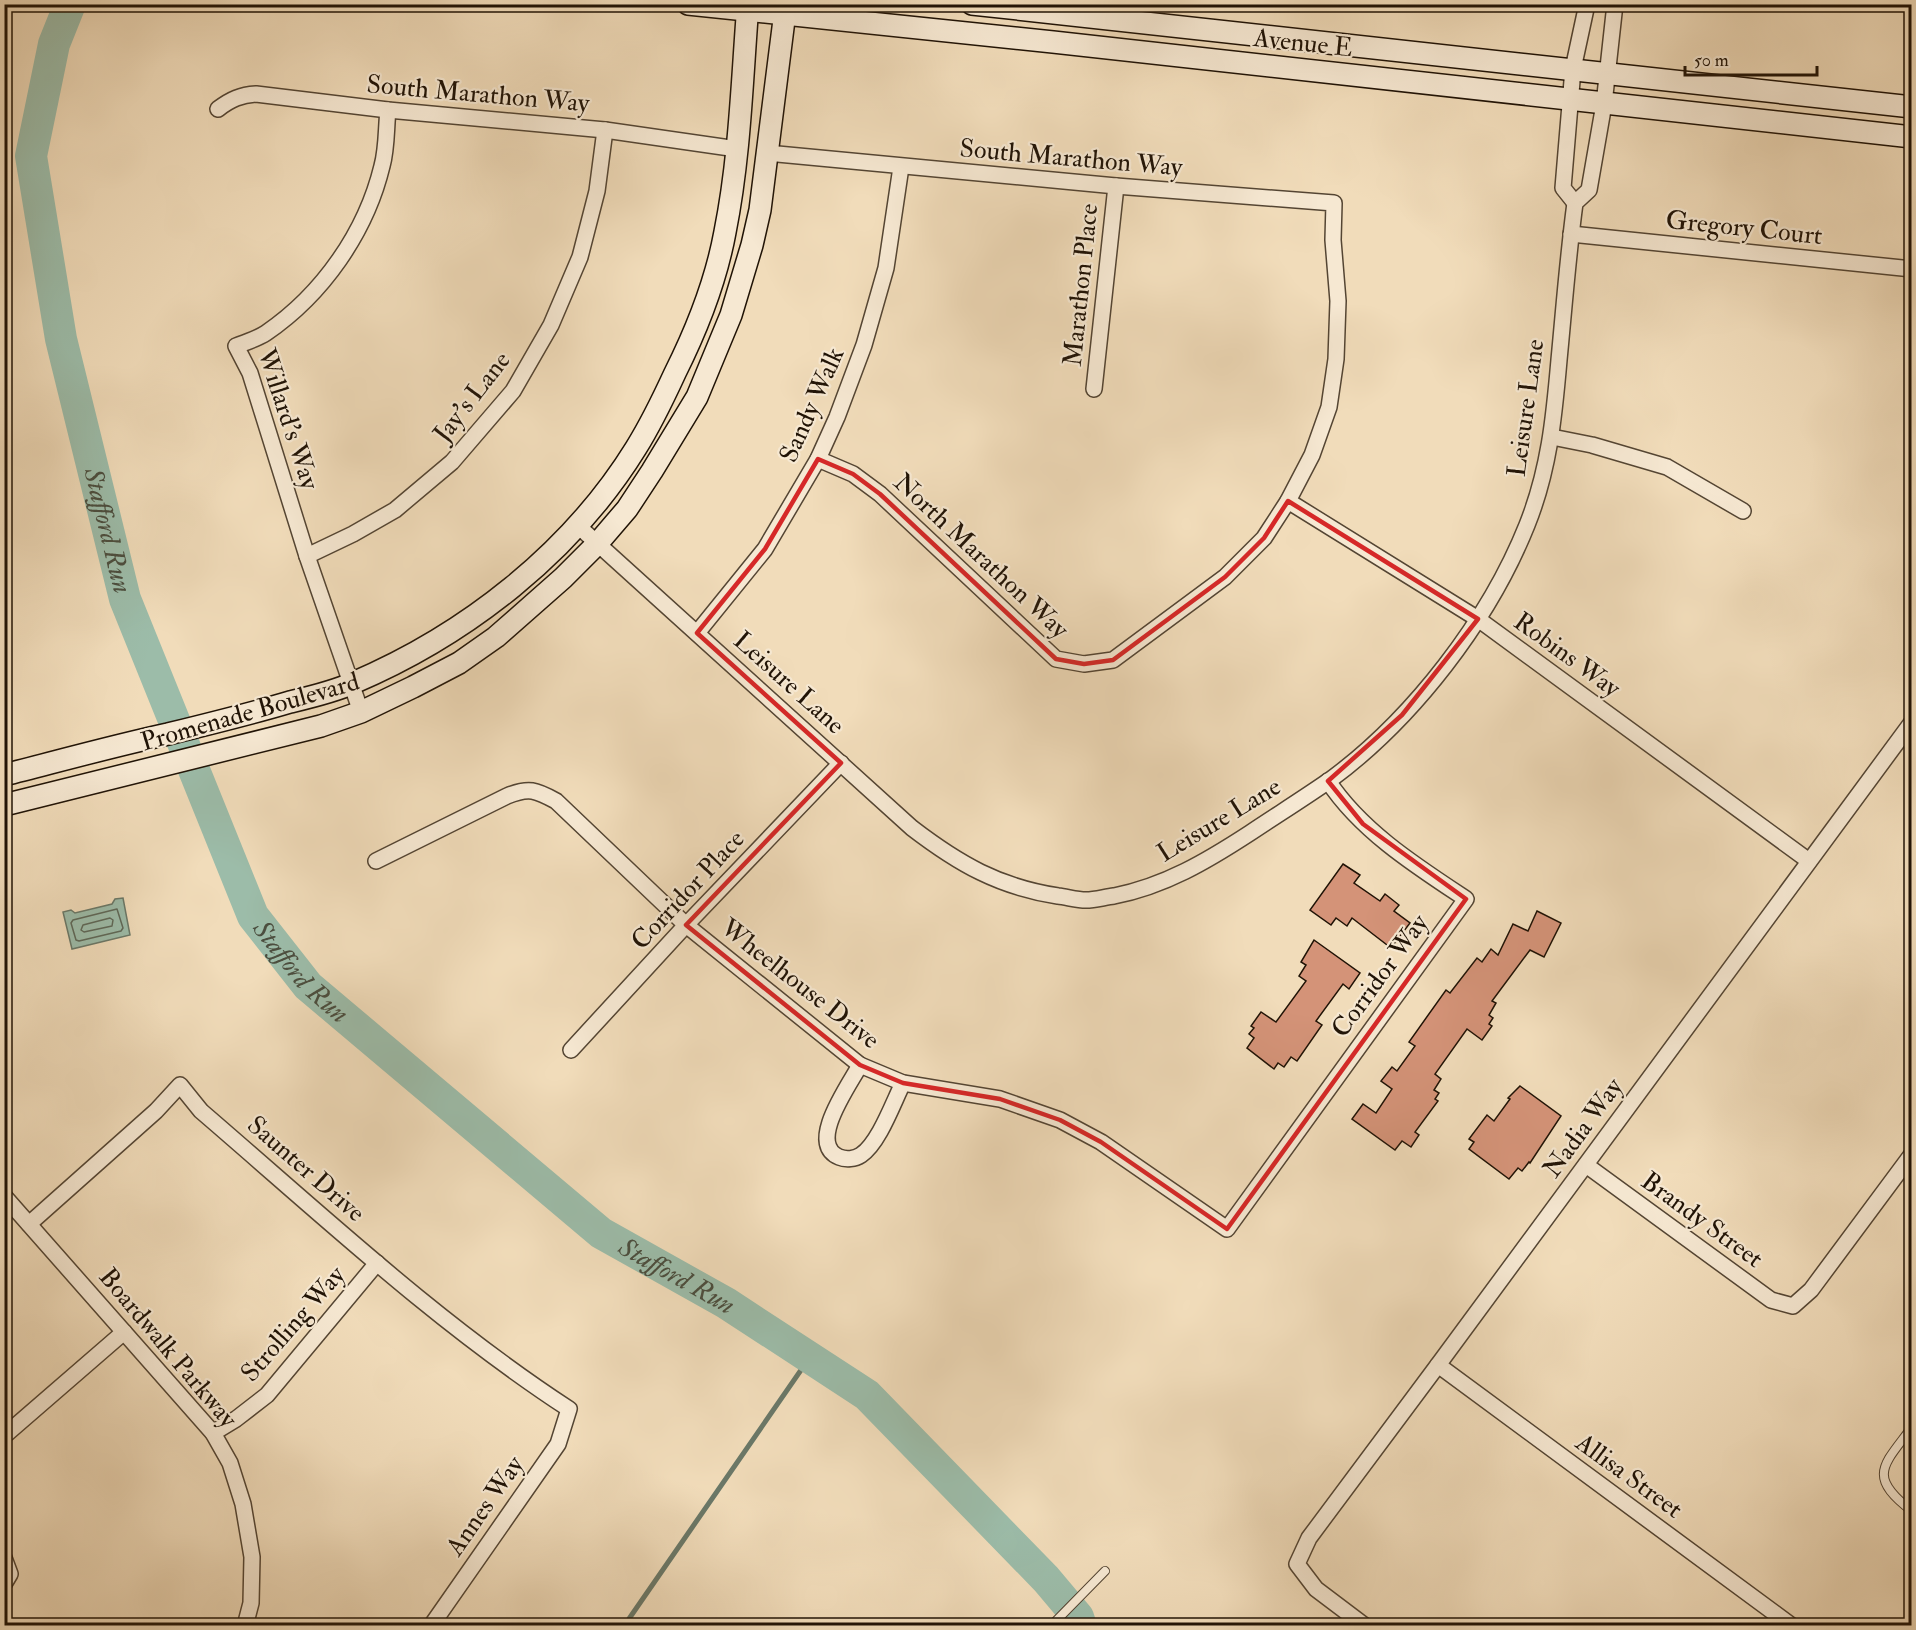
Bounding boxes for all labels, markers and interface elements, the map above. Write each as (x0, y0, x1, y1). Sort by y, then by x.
street label: Avenue E (1251, 22, 1354, 64)
scale bar (1685, 39, 1817, 77)
text: 50 m (1694, 49, 1729, 72)
street label: South Marathon Way (365, 68, 591, 120)
street label: South Marathon Way (958, 132, 1184, 184)
street label: Marathon Place (1057, 202, 1105, 368)
street label: Gregory Court (1664, 204, 1824, 252)
street label: Leisure Lane (1501, 337, 1552, 479)
street label: Sandy Walk (773, 342, 852, 467)
street label: Willard's Way (250, 344, 326, 494)
street label: Jay's Lane (426, 345, 518, 450)
water label: Stafford Run (77, 463, 139, 597)
street label: North Marathon Way (887, 467, 1076, 646)
street label: Robins Way (1507, 606, 1627, 705)
street label: Leisure Lane (727, 625, 851, 741)
street label: Promenade Boulevard (137, 665, 363, 759)
street label: Leisure Lane (1151, 770, 1287, 869)
street label: Corridor Place (624, 823, 752, 957)
street label: Corridor Way (1325, 908, 1436, 1044)
street label: Wheelhouse Drive (713, 911, 886, 1056)
water label: Stafford Run (245, 912, 356, 1030)
street label: Nadia Way (1536, 1072, 1630, 1184)
street label: Saunter Drive (240, 1109, 372, 1229)
street label: Brandy Street (1635, 1165, 1769, 1275)
water label: Stafford Run (612, 1229, 742, 1321)
street label: Strolling Way (234, 1259, 352, 1388)
street label: Boardwalk Parkway (92, 1262, 244, 1435)
street label: Allisa Street (1568, 1426, 1689, 1526)
street label: Annes Way (438, 1449, 531, 1563)

